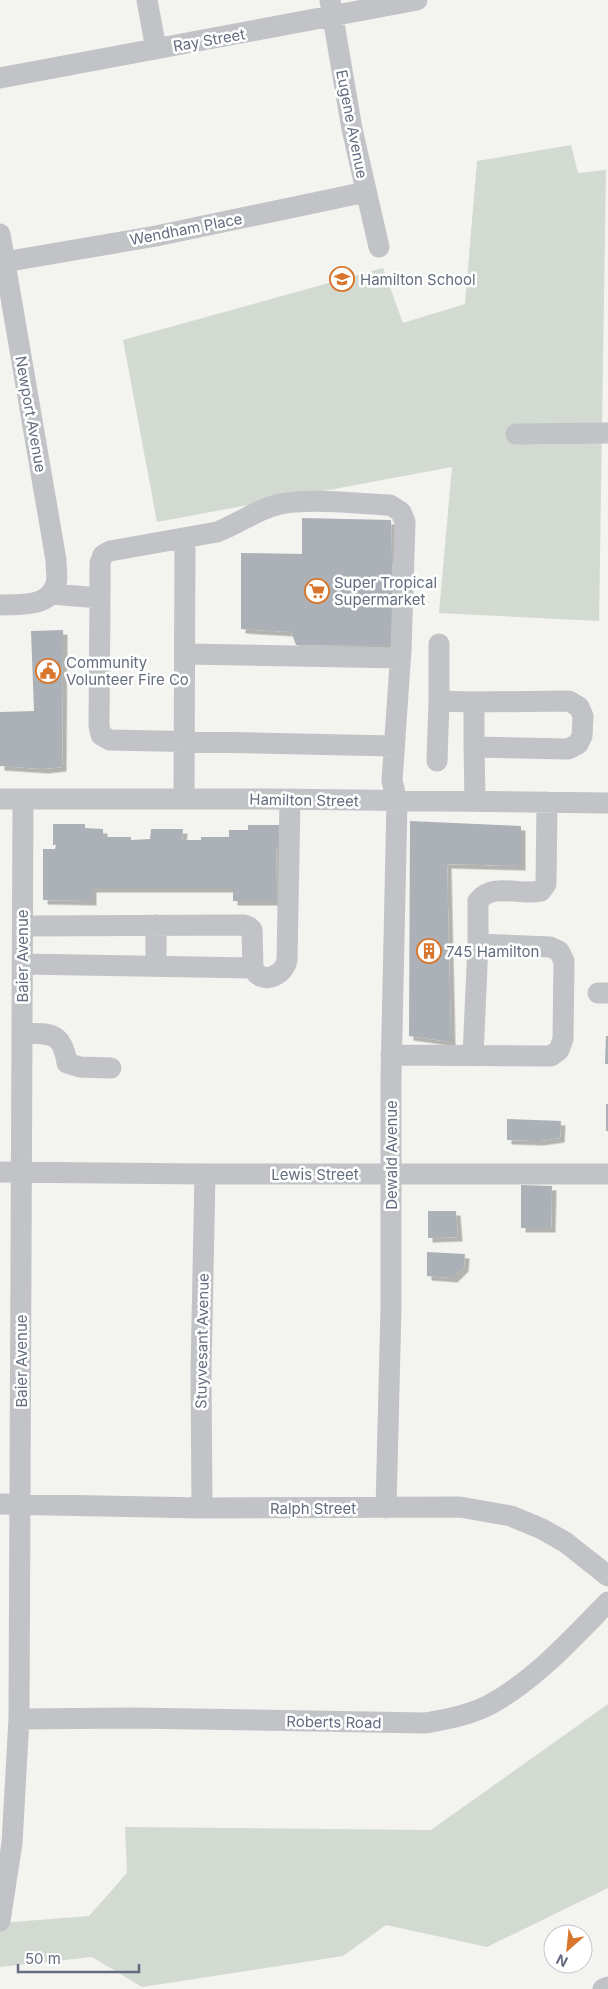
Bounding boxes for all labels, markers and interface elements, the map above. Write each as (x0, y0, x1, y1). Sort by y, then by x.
street label: Ray Street (172, 24, 247, 56)
street label: Eugene Avenue (332, 68, 372, 180)
street label: Wendham Place (128, 209, 244, 249)
school or university icon: Hamilton School (329, 266, 355, 292)
place label: Hamilton School (360, 270, 476, 289)
street label: Newport Avenue (11, 354, 51, 474)
place label: Super Tropical Supermarket (334, 573, 437, 609)
supermarket icon: Super Tropical Supermarket (304, 578, 330, 604)
place label: Community Volunteer Fire Co (66, 653, 189, 689)
public building icon: Community Volunteer Fire Co (35, 658, 61, 684)
street label: Hamilton Street (249, 790, 359, 810)
street label: Baier Avenue (13, 909, 32, 1003)
building icon: 745 Hamilton (416, 938, 442, 964)
place label: 745 Hamilton (446, 942, 539, 961)
street label: Dewald Avenue (382, 1100, 401, 1210)
street label: Lewis Street (271, 1165, 359, 1184)
street label: Stuyvesant Avenue (191, 1273, 213, 1409)
street label: Baier Avenue (12, 1314, 31, 1408)
street label: Ralph Street (270, 1499, 356, 1518)
street label: Roberts Road (286, 1712, 382, 1732)
north arrow (543, 1924, 593, 1974)
scale bar (18, 1942, 139, 1974)
text: 50 m (25, 1949, 61, 1968)
text: N (553, 1951, 570, 1971)

